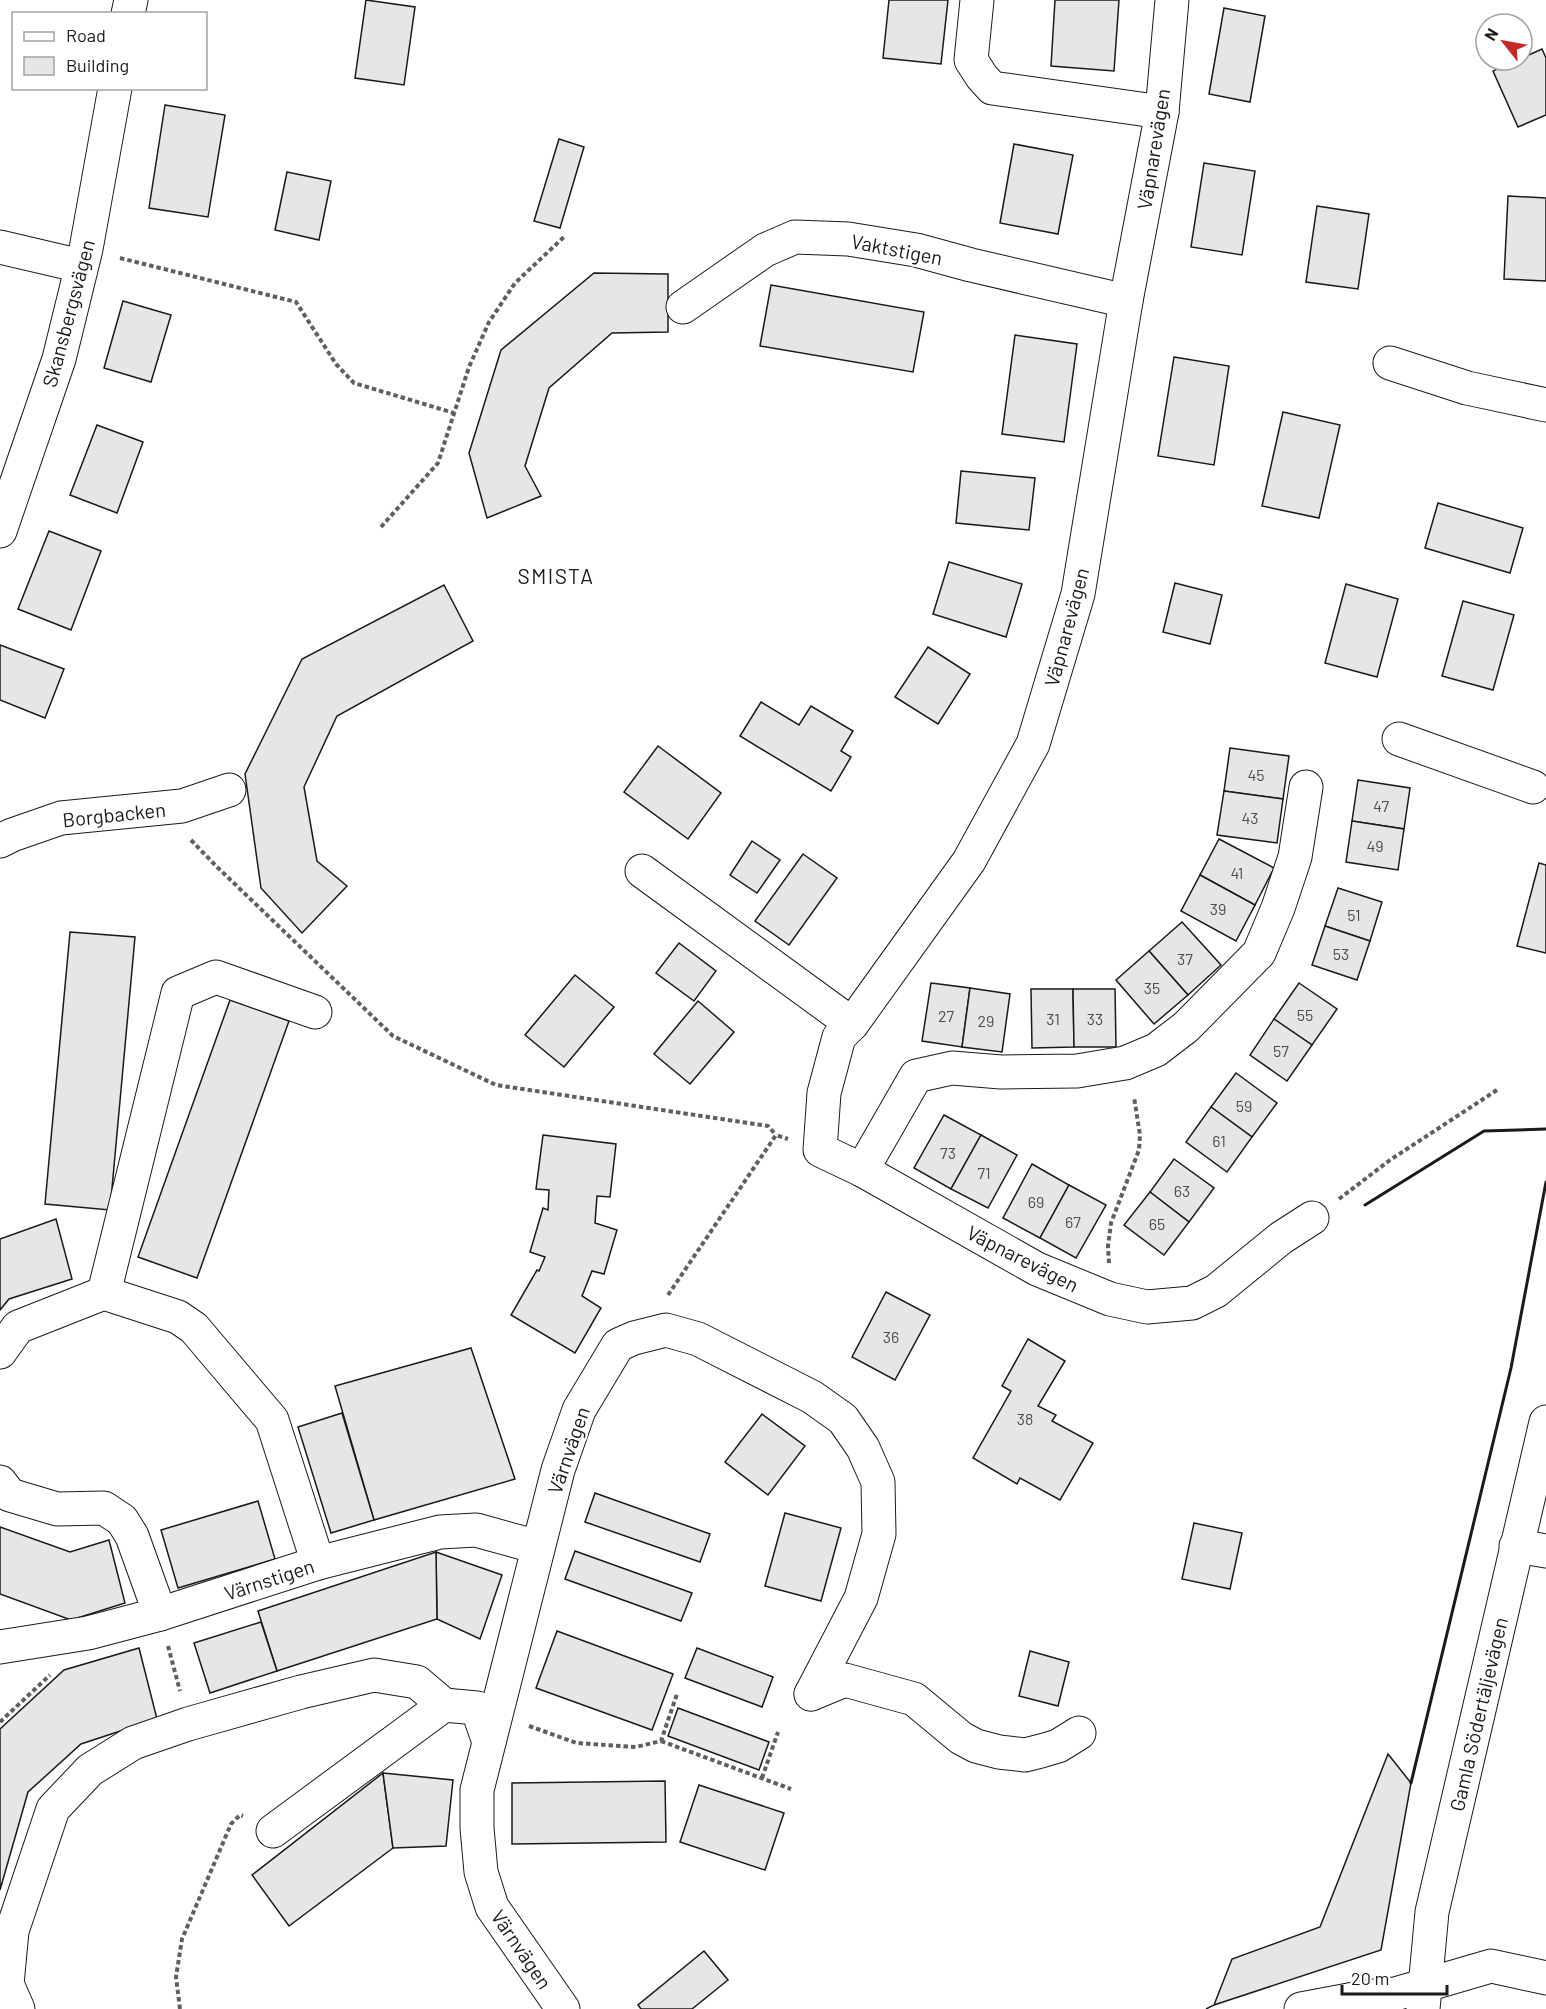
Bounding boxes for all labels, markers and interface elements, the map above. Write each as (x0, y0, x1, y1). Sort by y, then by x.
legend (12, 12, 207, 90)
north arrow (1474, 12, 1534, 72)
text: Road (66, 24, 106, 46)
text: N (1480, 25, 1502, 43)
text: Building (66, 54, 129, 76)
street label: Väpnarevägen (1132, 87, 1174, 211)
street label: Vaktstigen (849, 228, 945, 270)
street label: Skansbergsvägen (37, 237, 99, 389)
district label: SMISTA (517, 563, 595, 588)
street label: Väpnarevägen (1039, 565, 1093, 689)
house number: 45 (1247, 765, 1265, 784)
house number: 47 (1373, 796, 1389, 815)
street label: Borgbacken (61, 797, 167, 831)
house number: 43 (1241, 808, 1259, 827)
house number: 49 (1366, 836, 1384, 855)
house number: 41 (1231, 863, 1243, 882)
house number: 39 (1210, 899, 1226, 918)
house number: 51 (1347, 905, 1361, 924)
house number: 53 (1333, 944, 1349, 963)
house number: 37 (1177, 949, 1193, 968)
house number: 35 (1144, 978, 1160, 997)
house number: 55 (1297, 1005, 1313, 1024)
house number: 27 (938, 1006, 954, 1025)
house number: 31 (1046, 1009, 1060, 1028)
house number: 33 (1087, 1009, 1103, 1028)
house number: 29 (978, 1011, 994, 1030)
house number: 57 (1273, 1041, 1289, 1060)
house number: 59 (1236, 1096, 1252, 1115)
house number: 61 (1212, 1131, 1226, 1150)
house number: 73 (940, 1143, 956, 1162)
house number: 71 (977, 1163, 991, 1182)
house number: 63 (1174, 1181, 1190, 1200)
house number: 69 (1028, 1192, 1044, 1211)
house number: 67 (1065, 1212, 1081, 1231)
house number: 65 (1149, 1214, 1165, 1233)
street label: Väpnarevägen (963, 1220, 1083, 1296)
house number: 36 (883, 1327, 899, 1346)
street label: Värnvägen (542, 1403, 594, 1497)
house number: 38 (1017, 1409, 1033, 1428)
street label: Värnstigen (221, 1553, 317, 1605)
street label: Gamla Södertäljevägen (1444, 1615, 1512, 1813)
street label: Värnvägen (487, 1905, 557, 1993)
scale bar (1342, 1958, 1447, 1996)
text: 20 m (1351, 1967, 1389, 1989)

